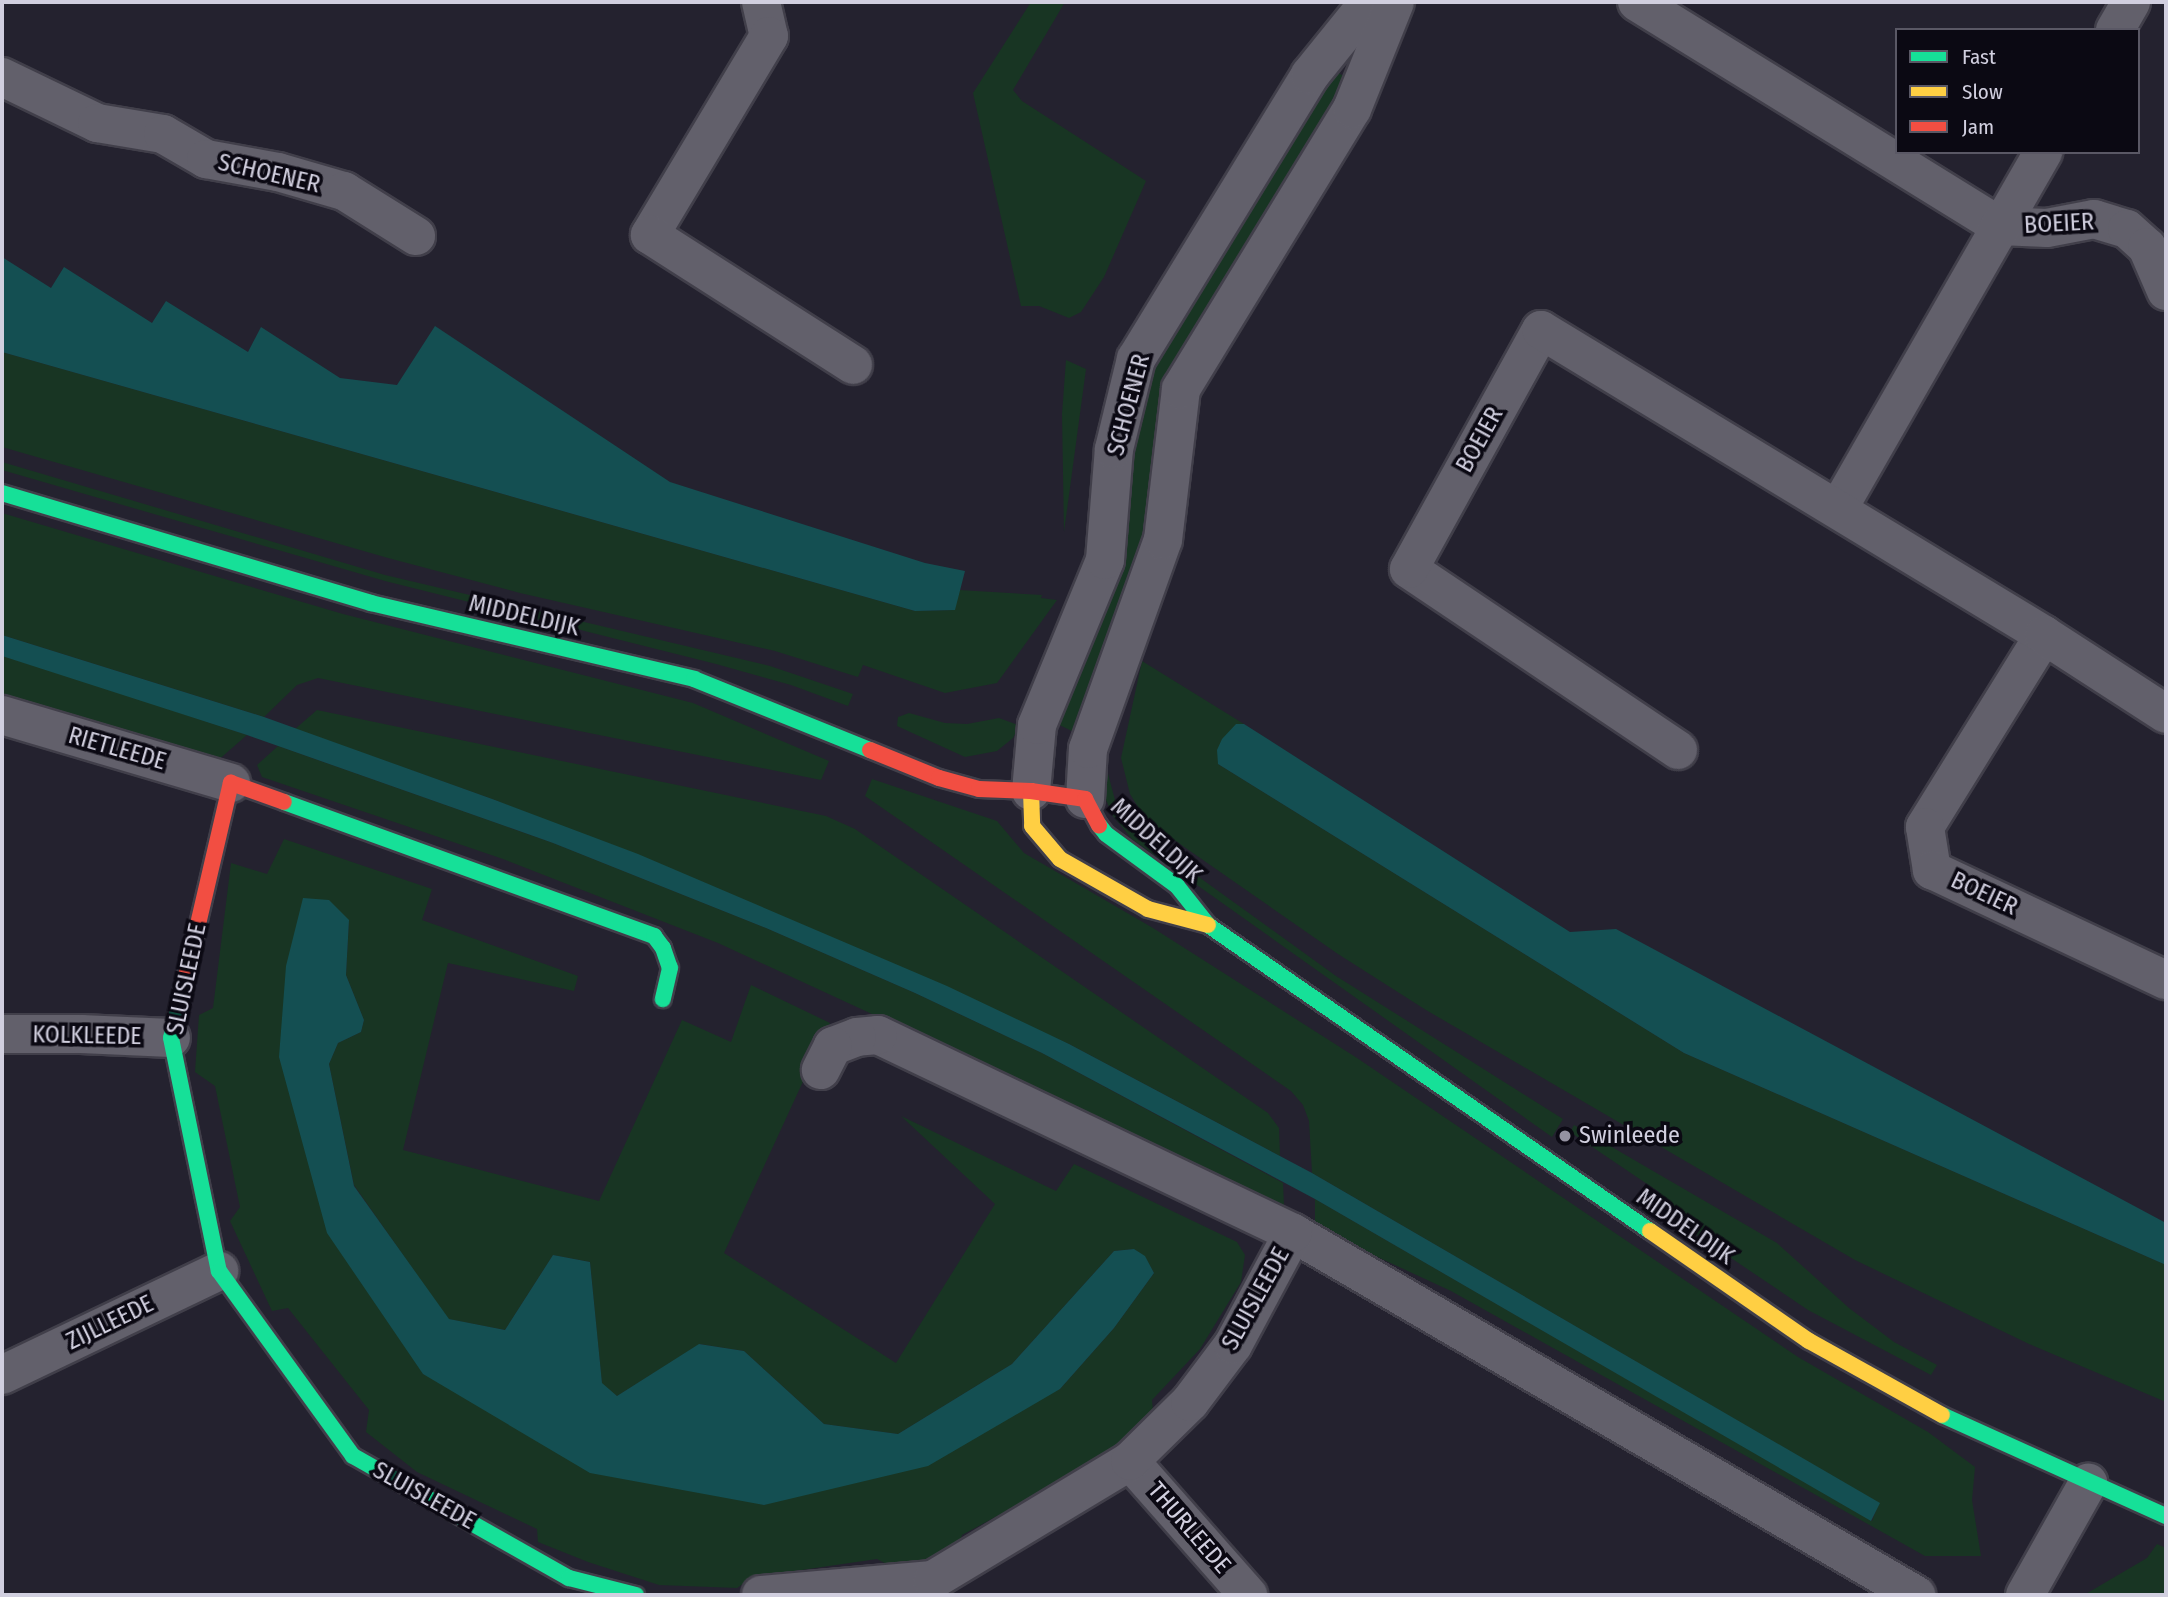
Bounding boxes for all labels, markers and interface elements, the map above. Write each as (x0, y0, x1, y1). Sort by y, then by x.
legend (1895, 28, 2140, 154)
text: Fast (1962, 44, 1996, 70)
text: Slow (1962, 79, 2003, 105)
text: Jam (1962, 114, 1994, 140)
street label: SCHOENER (215, 148, 323, 200)
street label: BOEIER (2023, 208, 2095, 240)
street label: SCHOENER (1102, 351, 1156, 459)
street label: BOEIER (1450, 402, 1510, 478)
street label: MIDDELDIJK (466, 589, 582, 643)
street label: RIETLEEDE (65, 721, 169, 777)
street label: MIDDELDIJK (1105, 793, 1207, 889)
street label: BOEIER (1946, 866, 2022, 922)
street label: SLUISLEEDE (161, 921, 213, 1037)
street label: KOLKLEEDE (32, 1021, 142, 1051)
place label: Swinleede (1579, 1122, 1680, 1150)
marker: Swinleede (1557, 1128, 1573, 1144)
street label: MIDDELDIJK (1631, 1183, 1739, 1271)
street label: SLUISLEEDE (1216, 1243, 1296, 1355)
street label: ZIJLLEEDE (62, 1290, 158, 1356)
street label: SLUISLEEDE (368, 1456, 480, 1536)
street label: THURLEEDE (1142, 1477, 1236, 1579)

